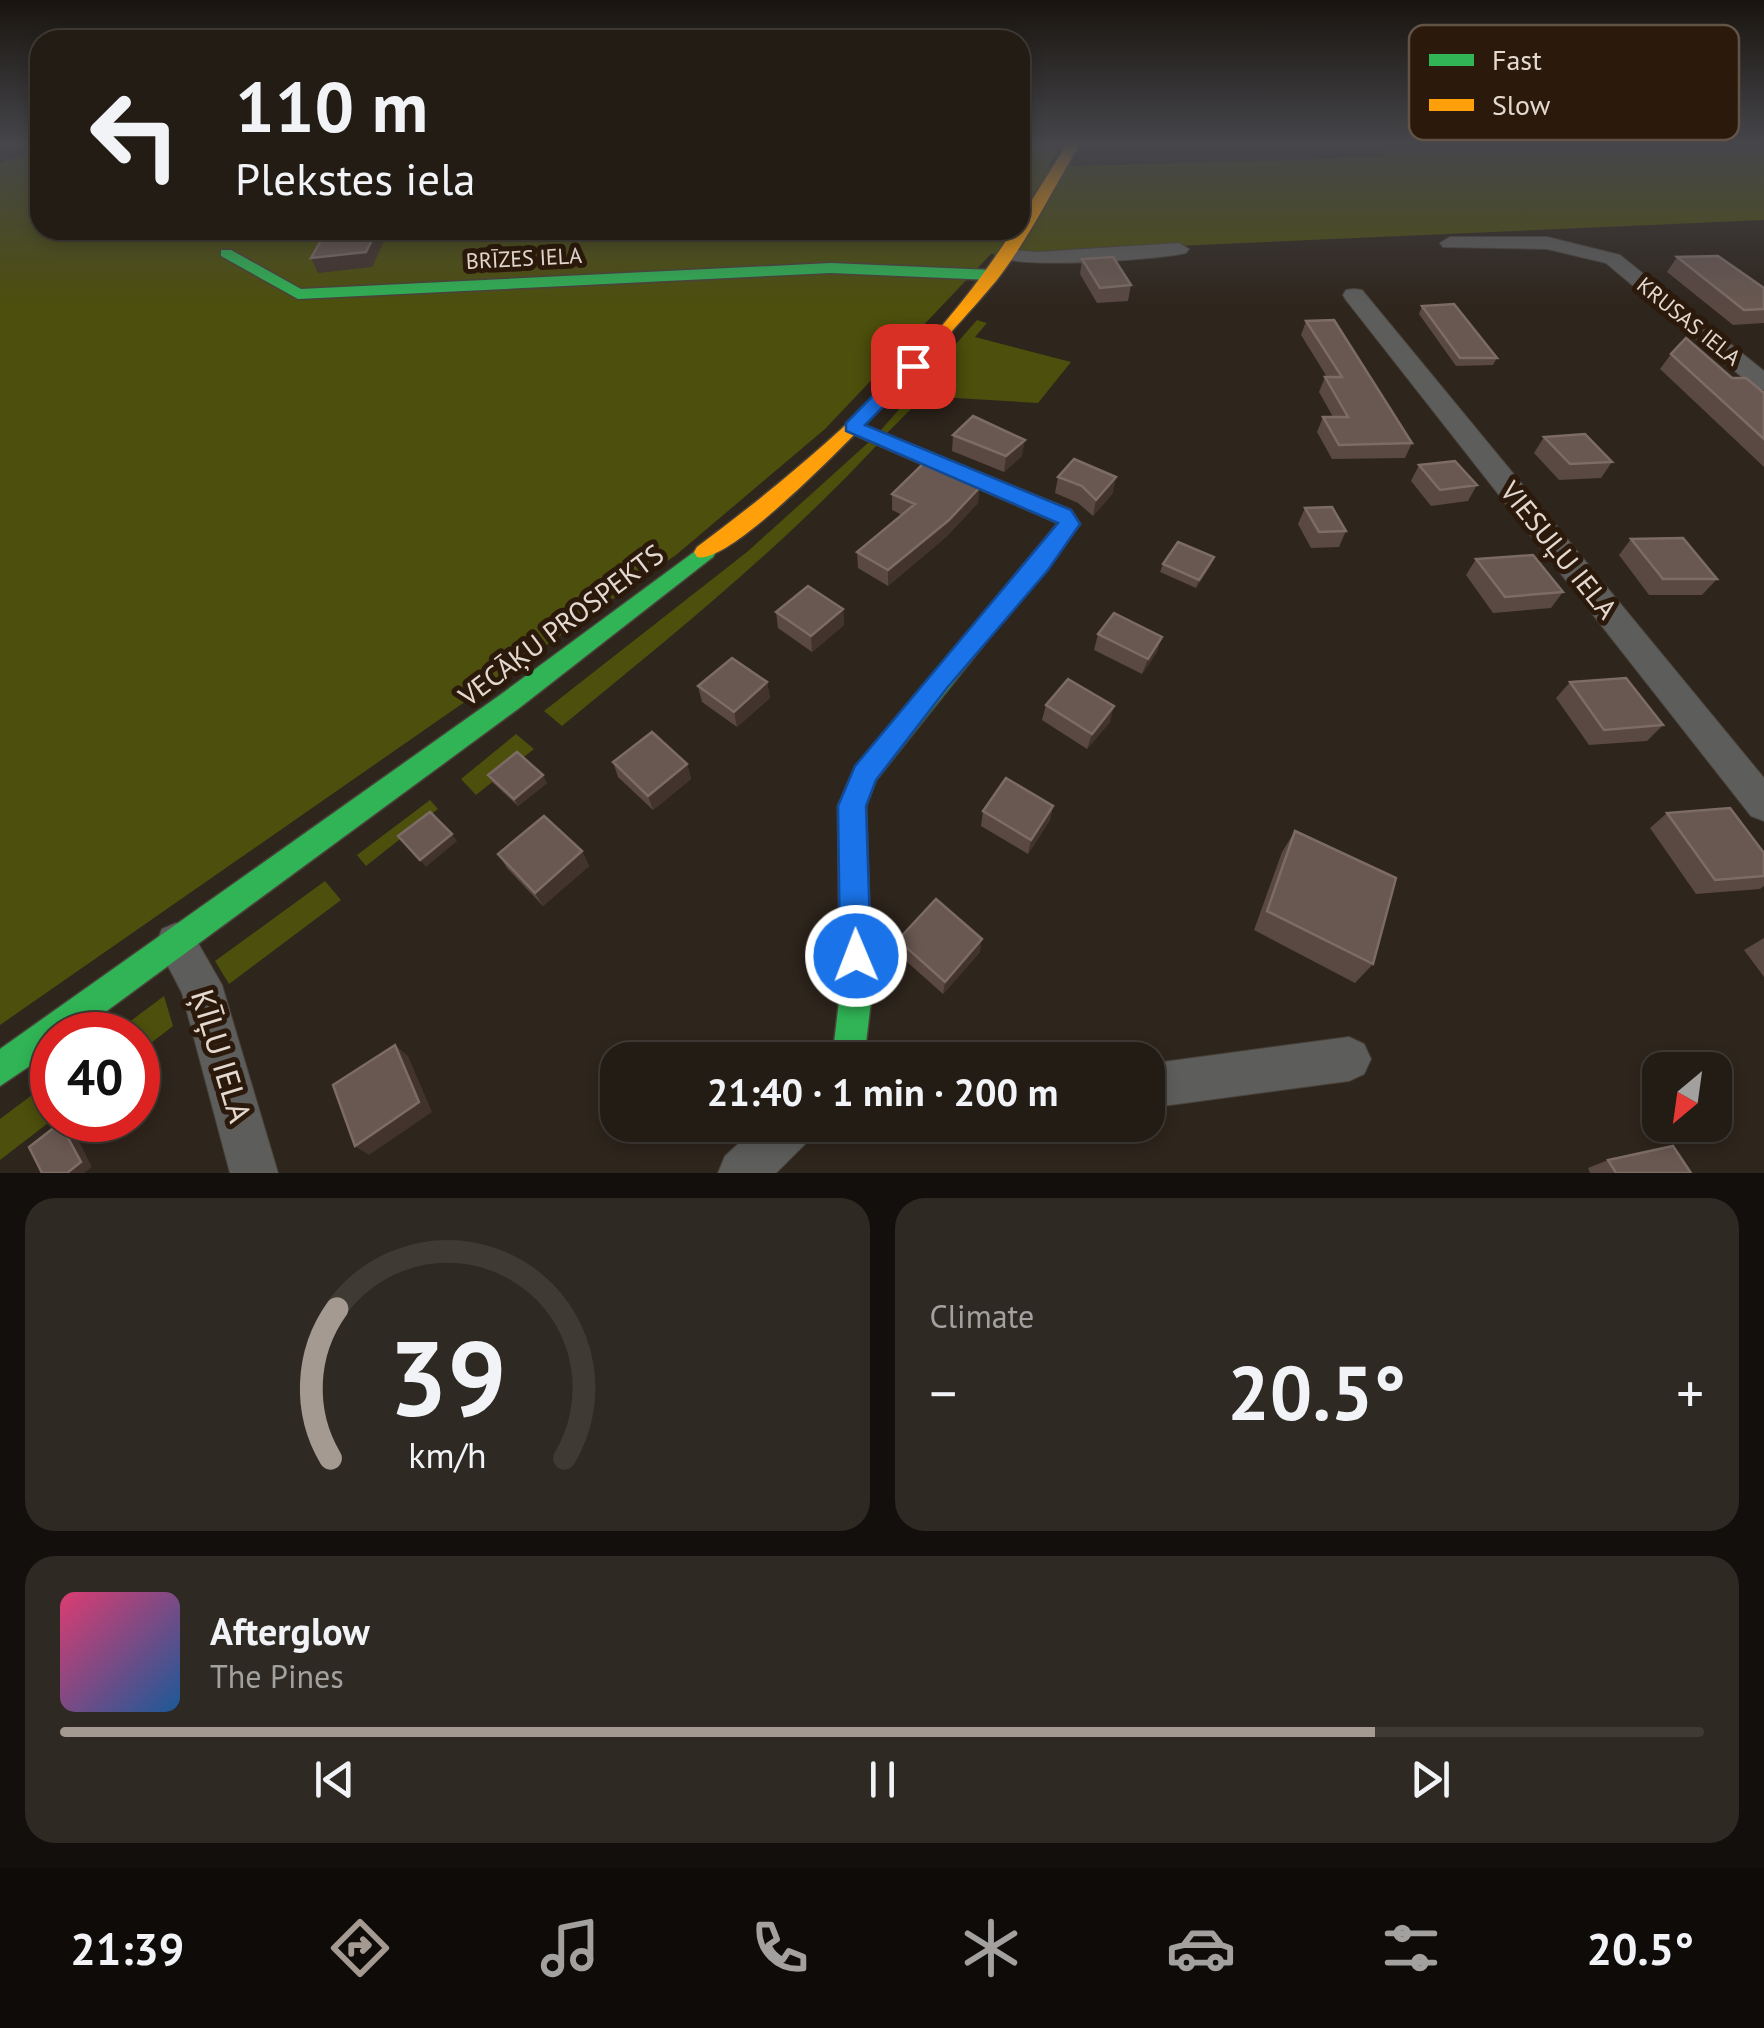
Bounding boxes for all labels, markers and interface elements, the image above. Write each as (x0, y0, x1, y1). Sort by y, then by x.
legend (1409, 25, 1739, 140)
text: Fast (1492, 41, 1542, 78)
text: 110 m (235, 61, 428, 151)
icon: left (70, 70, 200, 200)
text: Slow (1492, 86, 1551, 123)
text: Plekstes iela (235, 149, 476, 207)
street label: BRĪZES IELA (465, 241, 583, 275)
street label: KRUSAS IELA (1631, 271, 1747, 371)
pin (871, 324, 956, 409)
icon: arrive (886, 339, 941, 394)
street label: VIESUĻU IELA (1492, 473, 1627, 627)
street label: VECĀĶU PROSPEKTS (450, 535, 671, 714)
position arrow (804, 904, 908, 1008)
street label: ĶĪĻU IELA (182, 984, 262, 1127)
speed limit sign: 40 (30, 1012, 160, 1142)
north arrow (1642, 1052, 1732, 1142)
map controls (1642, 1052, 1732, 1142)
text: 21:40 · 1 min · 200 m (707, 1067, 1058, 1116)
text: Climate (930, 1295, 1034, 1337)
text: 39 (388, 1310, 506, 1445)
text: 20.5° (1227, 1344, 1406, 1441)
text: − (930, 1357, 957, 1428)
text: + (1676, 1357, 1704, 1428)
text: km/h (408, 1432, 486, 1478)
text: Afterglow (210, 1606, 370, 1655)
text: The Pines (210, 1655, 344, 1697)
icon: previous (307, 1752, 362, 1807)
icon: pause (855, 1752, 910, 1807)
icon: next (1403, 1752, 1458, 1807)
icon: directions (325, 1913, 395, 1983)
icon: music (535, 1913, 605, 1983)
icon: phone (745, 1913, 815, 1983)
icon: climate (956, 1913, 1026, 1983)
icon: car (1166, 1913, 1236, 1983)
icon: filters (1376, 1913, 1446, 1983)
text: 21:39 (70, 1919, 184, 1977)
text: 20.5° (1587, 1919, 1694, 1977)

